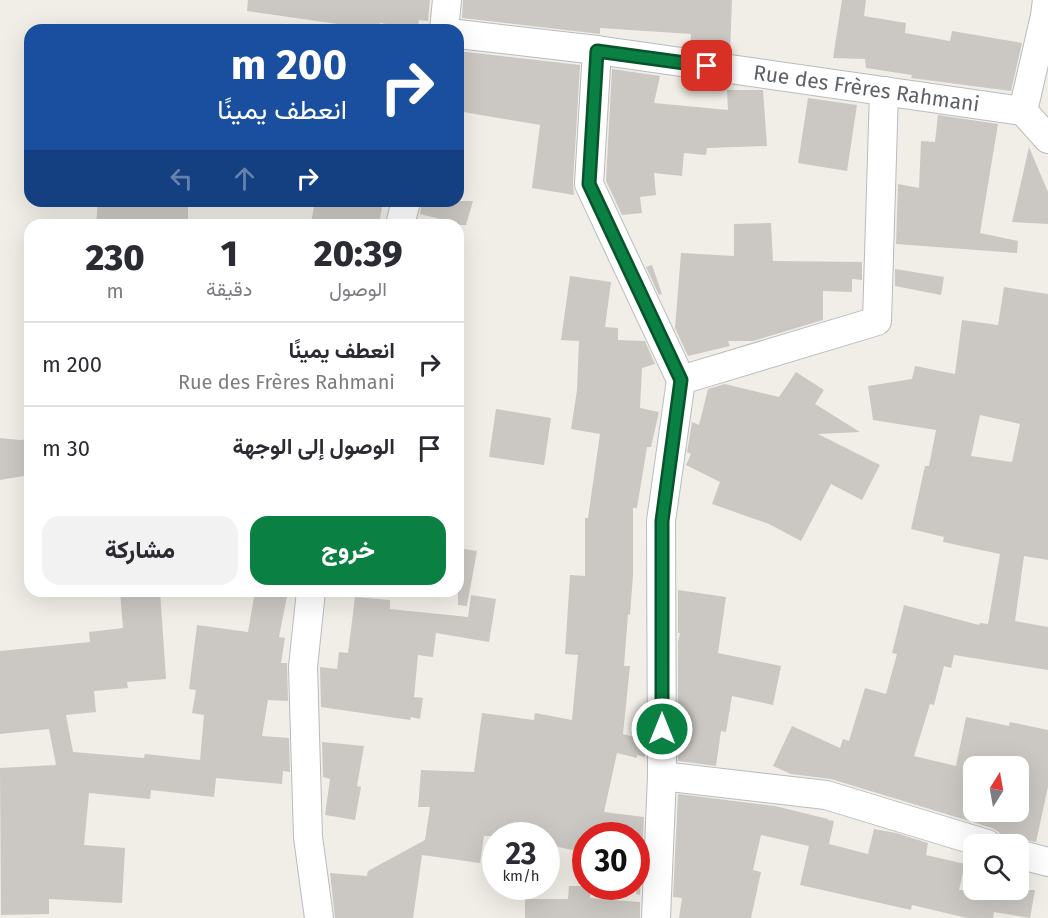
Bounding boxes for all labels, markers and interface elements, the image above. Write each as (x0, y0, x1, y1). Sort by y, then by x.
text: 200 m (231, 40, 347, 90)
pin (681, 40, 732, 91)
icon: right (368, 48, 446, 126)
icon: arrive (690, 49, 723, 82)
street label: Rue des Frères Rahmani (752, 60, 981, 118)
text: انعطف يمينًا (217, 94, 347, 126)
icon: left (165, 162, 198, 195)
icon: ahead (228, 162, 261, 195)
icon: right (291, 162, 324, 195)
text: 1 (221, 232, 238, 276)
text: 20:39 (314, 232, 402, 276)
text: 230 (86, 236, 145, 280)
text: دقيقة (206, 277, 252, 301)
text: الوصول (329, 277, 387, 301)
text: m (106, 279, 124, 303)
text: انعطف يمينًا (288, 337, 395, 364)
icon: right (413, 348, 446, 381)
text: 200 m (42, 351, 102, 378)
text: Rue des Frères Rahmani (178, 370, 395, 394)
icon: arrive (413, 432, 446, 465)
text: الوصول إلى الوجهة (232, 433, 395, 460)
text: 30 m (42, 435, 90, 462)
button: مشاركة (42, 516, 238, 585)
button: خروج (250, 516, 446, 585)
position arrow (630, 697, 694, 761)
north arrow (963, 756, 1029, 822)
map controls (963, 756, 1029, 900)
speed limit sign: 30 (572, 822, 650, 900)
button: search (963, 834, 1029, 900)
text: 23 (506, 836, 536, 872)
text: km/h (502, 867, 540, 885)

